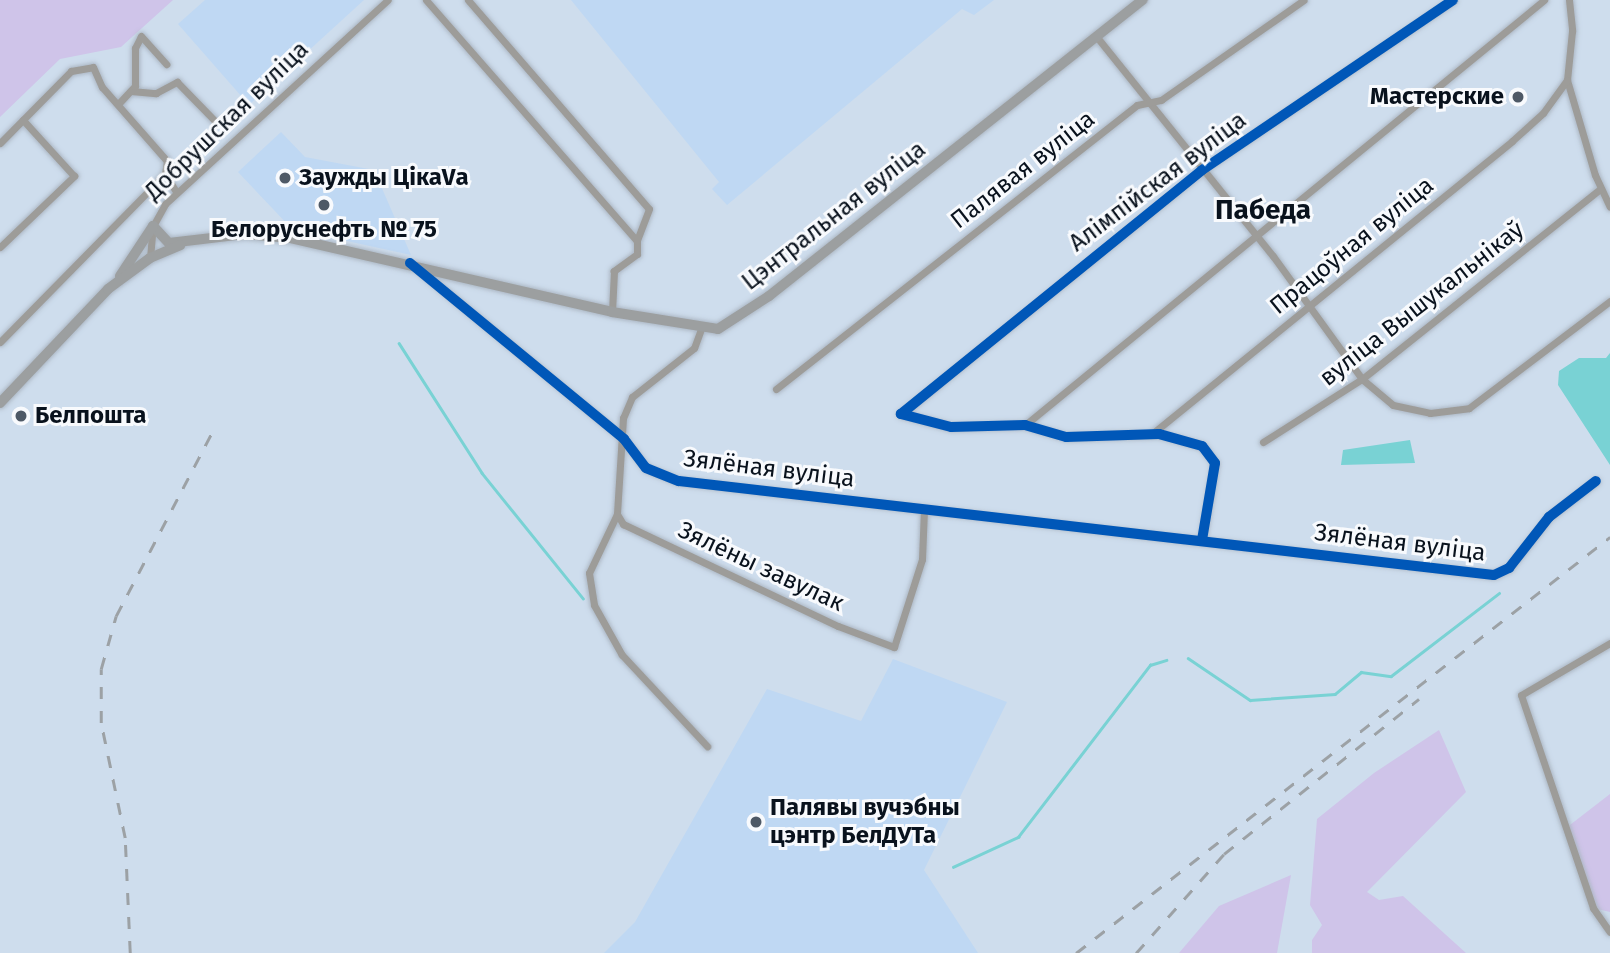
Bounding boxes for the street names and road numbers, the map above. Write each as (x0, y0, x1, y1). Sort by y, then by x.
street label: Добрушская вуліца (139, 36, 315, 206)
street label: Палявая вуліца (945, 105, 1101, 235)
street label: Алімпійская вуліца (1064, 106, 1252, 258)
street label: Цэнтральная вуліца (736, 135, 932, 297)
street label: Працоўная вуліца (1264, 171, 1440, 321)
street label: вуліца Вышукальнікаў (1314, 215, 1530, 393)
street label: Зялёная вуліца (682, 444, 856, 494)
street label: Зялёны завулак (673, 516, 849, 618)
street label: Зялёная вуліца (1313, 518, 1487, 568)

